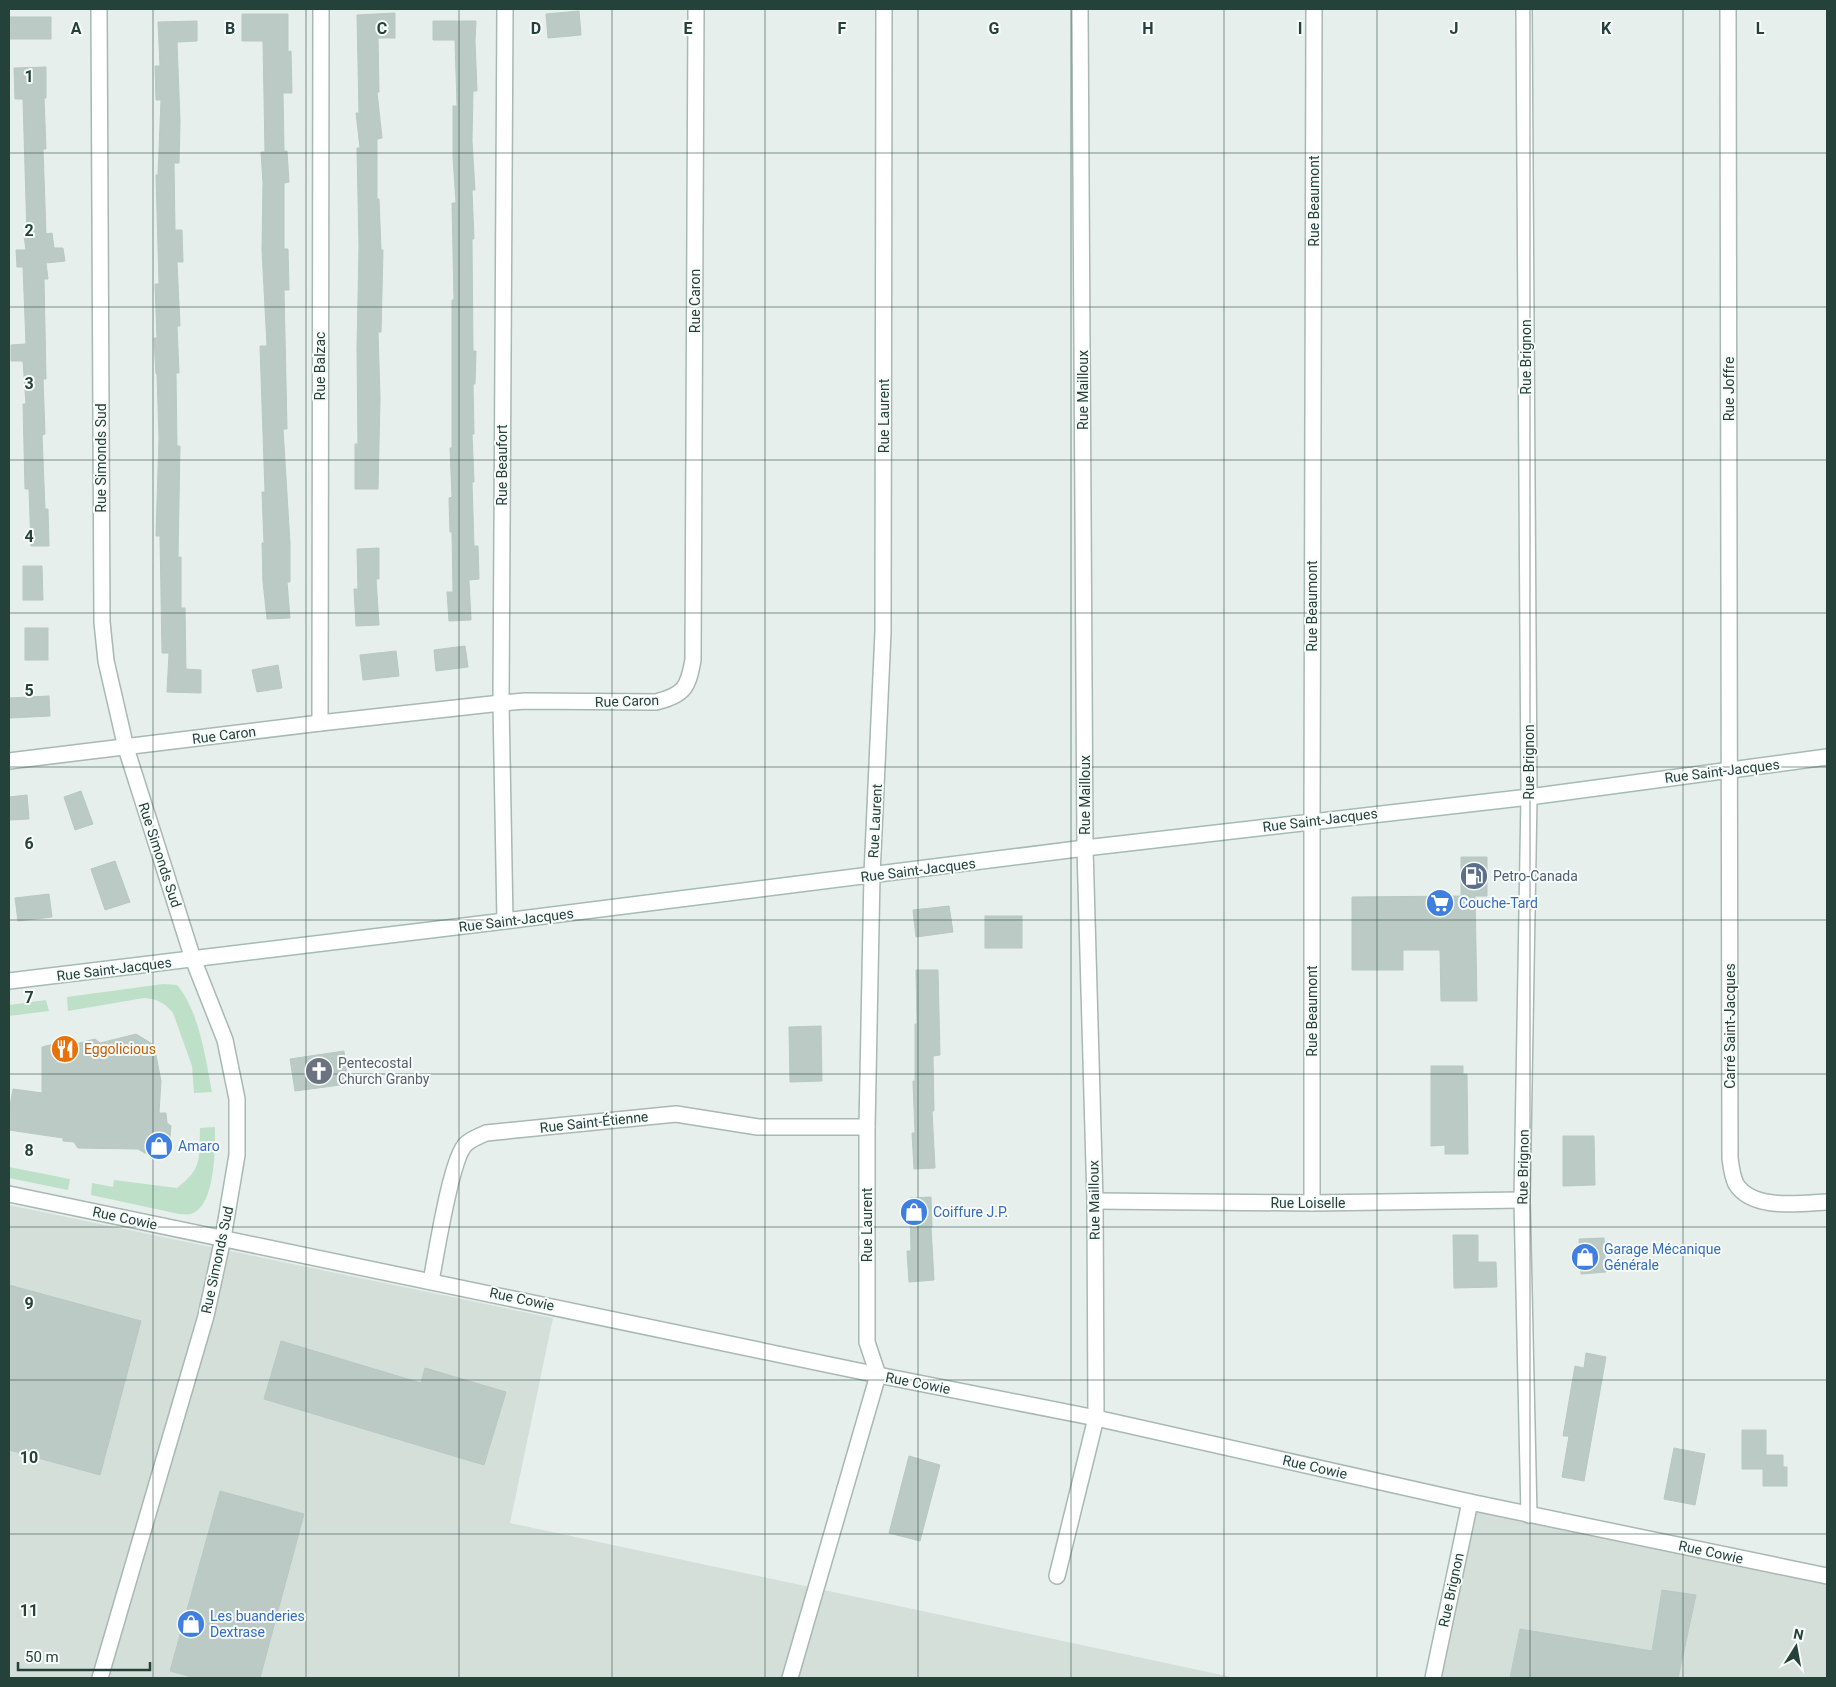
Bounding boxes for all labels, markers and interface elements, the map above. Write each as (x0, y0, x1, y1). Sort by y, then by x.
text: A (71, 19, 82, 38)
text: B (225, 19, 235, 38)
text: C (377, 19, 387, 38)
text: D (531, 19, 541, 38)
text: E (684, 19, 693, 38)
text: F (838, 19, 847, 38)
text: G (989, 19, 1000, 38)
text: H (1142, 19, 1154, 38)
text: I (1298, 19, 1302, 38)
text: J (1450, 19, 1458, 38)
text: K (1601, 19, 1612, 38)
text: L (1756, 19, 1765, 38)
text: 1 (24, 67, 34, 86)
street label: Rue Beaumont (1306, 155, 1322, 247)
text: 2 (24, 221, 34, 240)
street label: Rue Caron (687, 269, 703, 333)
street label: Rue Brignon (1518, 319, 1534, 395)
street label: Rue Balzac (312, 332, 328, 400)
street label: Rue Mailloux (1075, 350, 1091, 430)
street label: Rue Joffre (1721, 357, 1737, 421)
text: 3 (24, 374, 34, 393)
street label: Rue Laurent (876, 378, 892, 453)
street label: Rue Simonds Sud (93, 403, 109, 513)
street label: Rue Beaufort (494, 424, 510, 506)
text: 4 (24, 527, 34, 546)
street label: Rue Beaumont (1304, 560, 1320, 652)
text: 5 (24, 681, 34, 700)
street label: Rue Caron (595, 692, 659, 710)
street label: Rue Caron (191, 723, 257, 747)
street label: Rue Brignon (1521, 724, 1537, 800)
street label: Rue Mailloux (1077, 755, 1093, 835)
street label: Rue Saint-Jacques (1664, 756, 1780, 786)
street label: Rue Laurent (865, 783, 885, 859)
street label: Rue Simonds Sud (135, 800, 185, 910)
street label: Rue Saint-Jacques (1262, 805, 1378, 835)
text: 6 (24, 834, 34, 853)
street label: Rue Saint-Jacques (860, 855, 976, 885)
fuel station icon: Petro-Canada (1459, 861, 1489, 891)
place label: Petro-Canada (1493, 868, 1578, 884)
supermarket icon: Couche-Tard (1425, 888, 1455, 918)
place label: Couche-Tard (1459, 895, 1538, 911)
street label: Rue Saint-Jacques (458, 905, 574, 935)
street label: Rue Saint-Jacques (56, 954, 172, 984)
street label: Carré Saint-Jacques (1722, 963, 1738, 1089)
street label: Rue Beaumont (1304, 965, 1320, 1057)
text: 7 (24, 988, 34, 1007)
restaurant icon: Eggolicious (50, 1034, 80, 1064)
place label: Eggolicious (84, 1041, 156, 1057)
place label: Pentecostal Church Granby (338, 1055, 430, 1087)
church icon: Pentecostal Church Granby (304, 1056, 334, 1086)
street label: Rue Saint-Étienne (539, 1107, 649, 1136)
street label: Rue Brignon (1514, 1129, 1532, 1205)
shop icon: Amaro (144, 1131, 174, 1161)
place label: Amaro (178, 1138, 220, 1154)
text: 8 (24, 1141, 34, 1160)
street label: Rue Mailloux (1085, 1160, 1103, 1240)
street label: Rue Laurent (859, 1187, 875, 1262)
street label: Rue Loiselle (1270, 1195, 1346, 1211)
shop icon: Coiffure J.P. (899, 1197, 929, 1227)
street label: Rue Cowie (91, 1203, 159, 1233)
place label: Coiffure J.P. (933, 1204, 1008, 1220)
street label: Rue Simonds Sud (198, 1205, 236, 1315)
place label: Garage Mécanique Générale (1604, 1241, 1721, 1273)
shop icon: Garage Mécanique Générale (1570, 1242, 1600, 1272)
street label: Rue Cowie (488, 1284, 556, 1314)
text: 9 (24, 1294, 34, 1313)
street label: Rue Cowie (884, 1369, 952, 1397)
text: 10 (20, 1448, 38, 1467)
street label: Rue Cowie (1281, 1452, 1349, 1482)
street label: Rue Cowie (1677, 1537, 1745, 1567)
street label: Rue Brignon (1435, 1551, 1467, 1629)
text: 11 (20, 1601, 38, 1620)
place label: Les buanderies Dextrase (210, 1608, 305, 1640)
shop icon: Les buanderies Dextrase (176, 1609, 206, 1639)
north arrow (1771, 1622, 1821, 1672)
text: N (1792, 1625, 1805, 1643)
scale bar (18, 1640, 150, 1672)
text: 50 m (25, 1648, 59, 1666)

